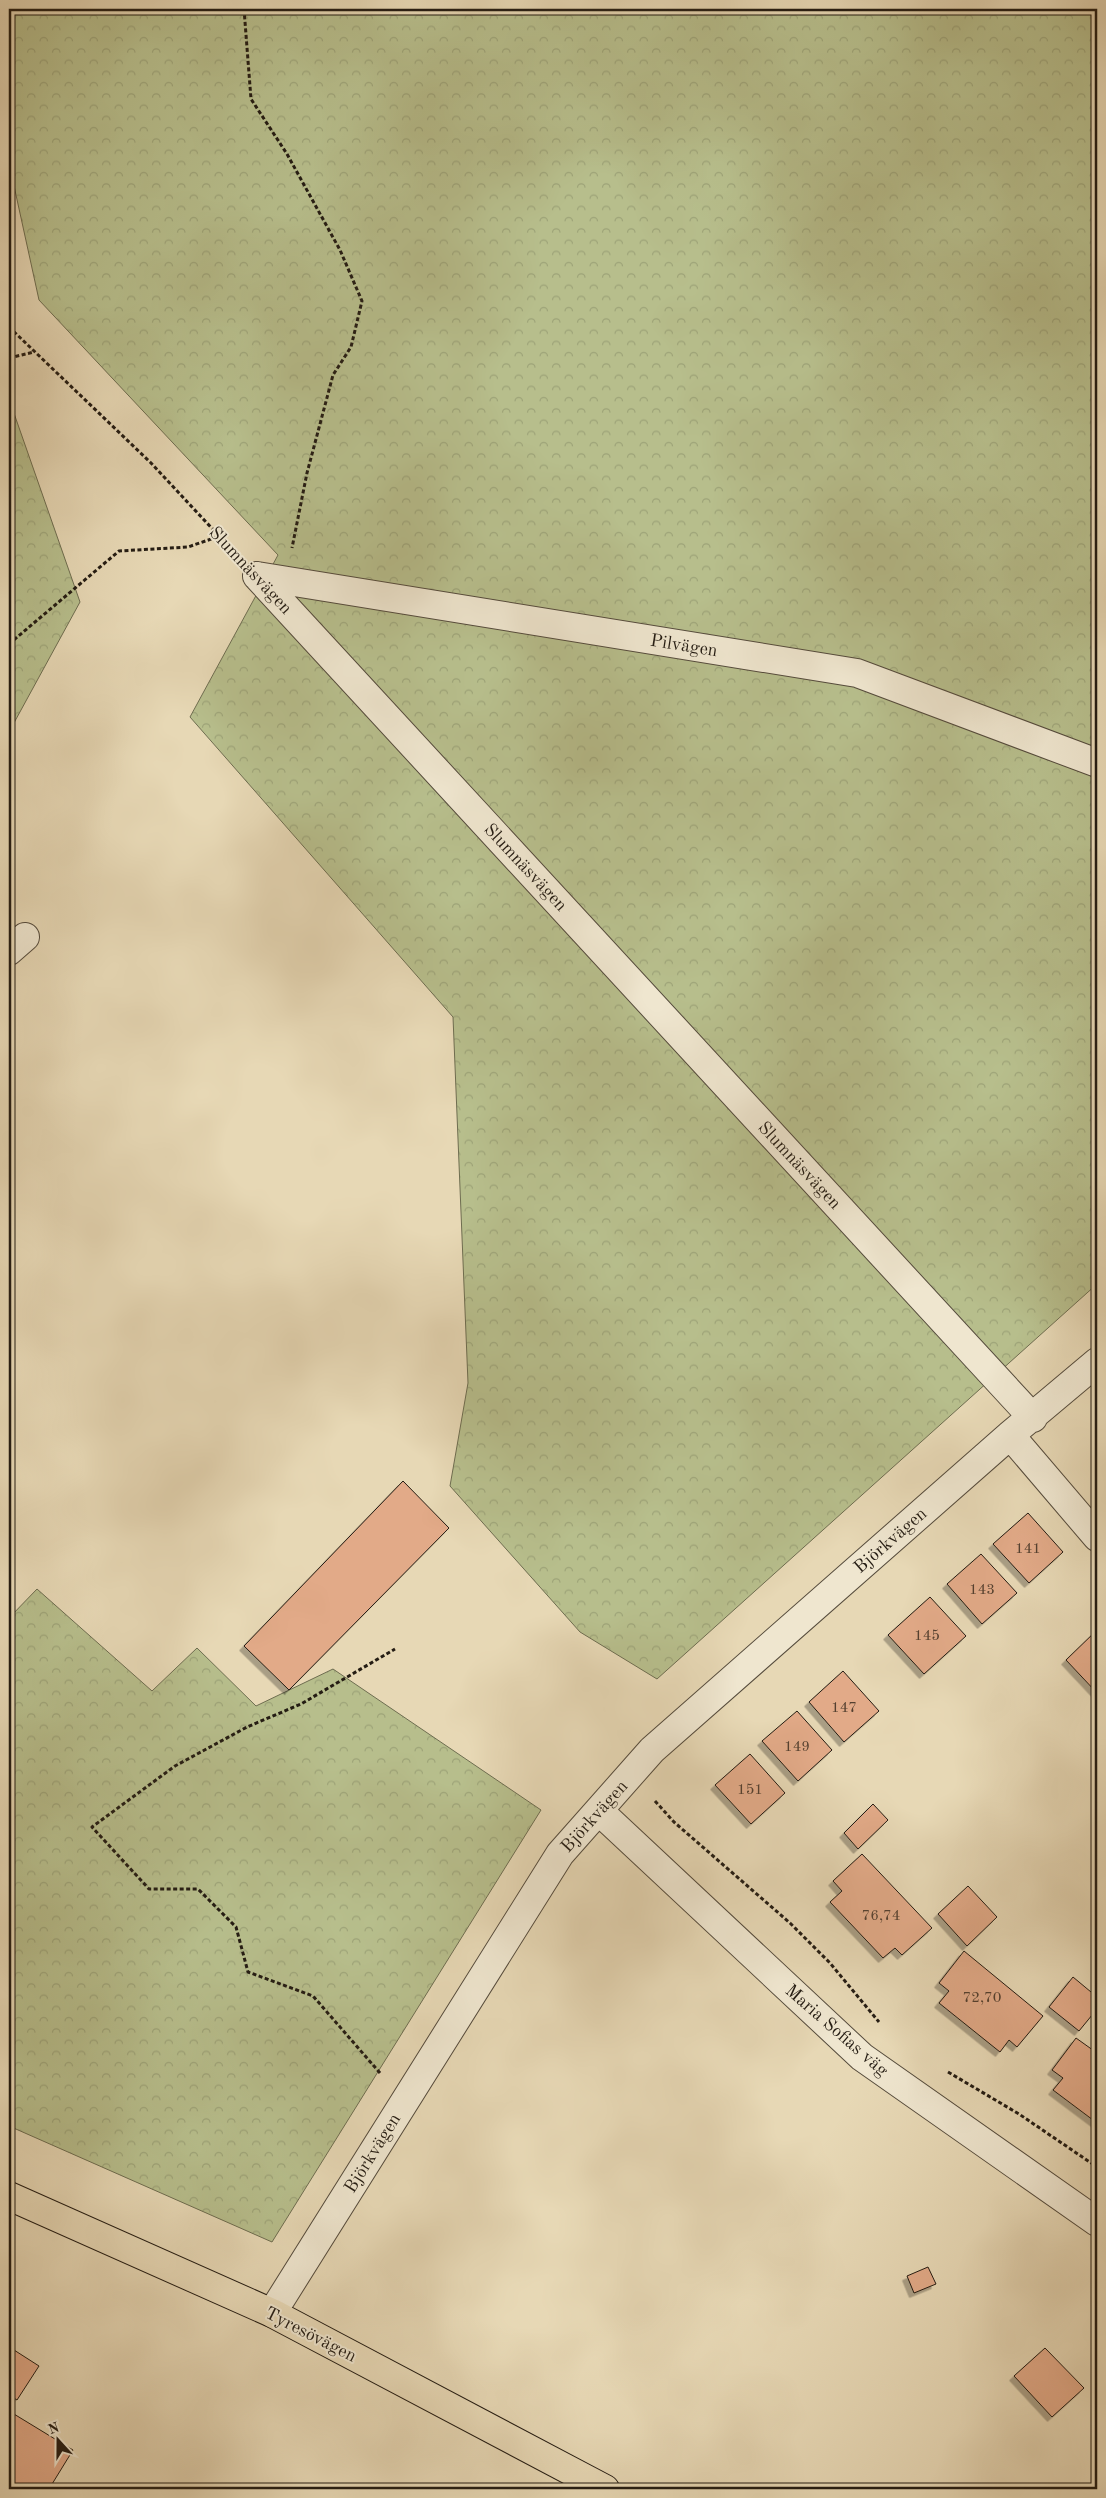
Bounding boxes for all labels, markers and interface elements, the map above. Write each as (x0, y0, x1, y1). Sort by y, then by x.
street label: Slumnäsvägen (205, 523, 295, 618)
street label: Pilvägen (649, 632, 719, 660)
street label: Slumnäsvägen (480, 820, 570, 915)
street label: Slumnäsvägen (754, 1118, 844, 1213)
street label: Björkvägen (851, 1504, 931, 1577)
house number: 141 (1015, 1542, 1041, 1557)
house number: 143 (969, 1583, 995, 1598)
house number: 145 (914, 1629, 940, 1644)
house number: 147 (831, 1701, 857, 1716)
house number: 149 (784, 1740, 810, 1755)
street label: Björkvägen (558, 1777, 632, 1856)
house number: 151 (737, 1783, 763, 1798)
house number: 76,74 (861, 1909, 901, 1924)
street label: Maria Sofias väg (782, 1981, 891, 2080)
house number: 72,70 (962, 1991, 1002, 2006)
street label: Björkvägen (341, 2110, 404, 2196)
street label: Tyresövägen (262, 2304, 360, 2366)
north arrow (32, 2416, 82, 2466)
text: N (46, 2420, 61, 2437)

